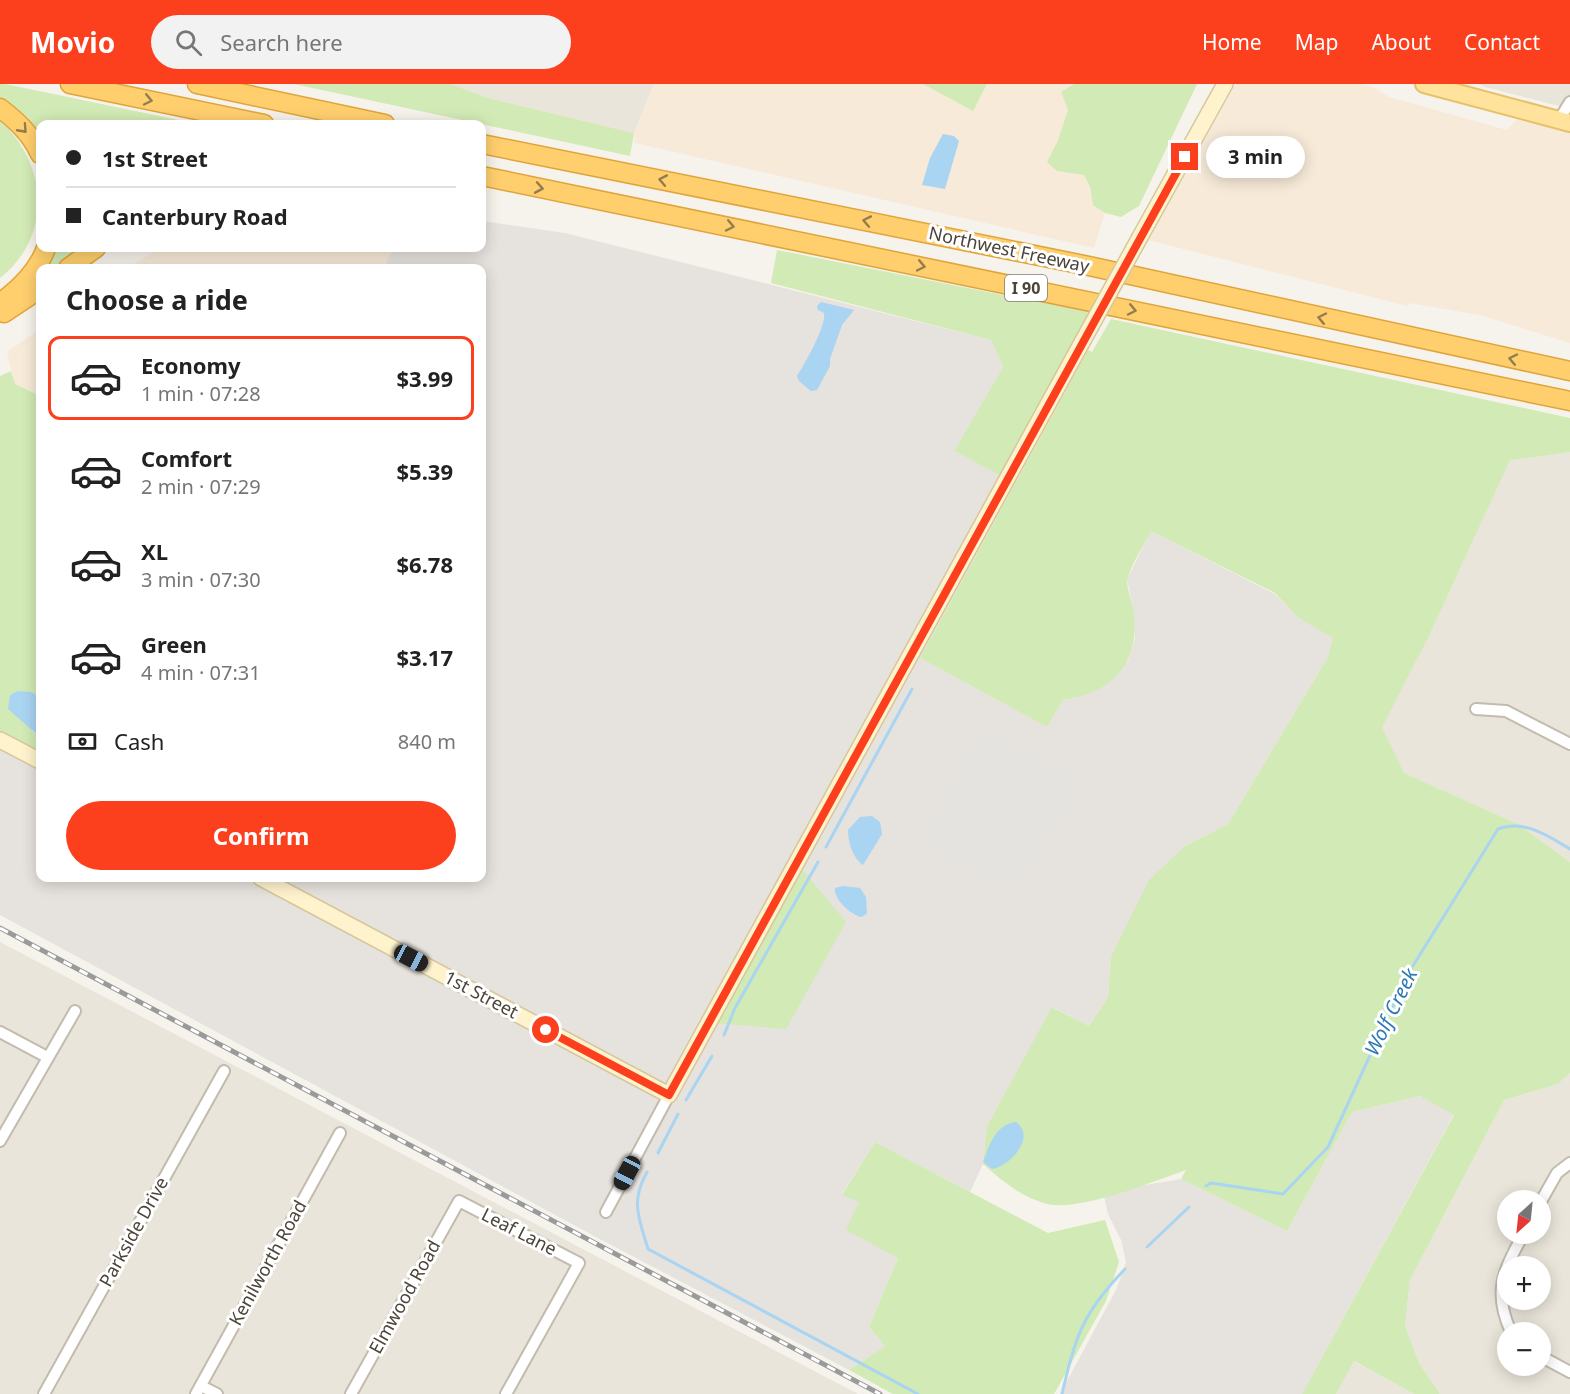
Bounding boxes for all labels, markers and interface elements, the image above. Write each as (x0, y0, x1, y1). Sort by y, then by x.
search box (151, 15, 571, 69)
text: Movio (30, 23, 115, 61)
icon: search (172, 26, 205, 59)
text: Search here (220, 27, 343, 57)
text: Home (1202, 28, 1262, 56)
text: Map (1295, 28, 1338, 56)
text: About (1371, 28, 1431, 56)
text: Contact (1464, 28, 1540, 56)
one-way arrow (143, 93, 153, 106)
one-way arrow (16, 122, 27, 132)
callout: 3 min (1206, 136, 1305, 178)
text: 1st Street (102, 143, 208, 173)
route end (1171, 143, 1198, 170)
text: 3 min (1228, 143, 1283, 170)
one-way arrow (658, 174, 668, 187)
one-way arrow (533, 181, 543, 194)
text: Canterbury Road (102, 201, 288, 231)
one-way arrow (862, 215, 872, 228)
one-way arrow (725, 219, 735, 232)
street label: Northwest Freeway (927, 220, 1092, 278)
one-way arrow (916, 258, 926, 271)
road number: I 90 (1005, 275, 1047, 301)
text: Choose a ride (66, 281, 248, 318)
one-way arrow (1127, 303, 1137, 316)
one-way arrow (1318, 312, 1328, 325)
text: Economy (141, 350, 240, 380)
icon: car (69, 351, 123, 405)
one-way arrow (1508, 354, 1518, 367)
text: $3.99 (396, 363, 453, 393)
text: 1 min · 07:28 (141, 380, 261, 407)
text: Comfort (141, 443, 232, 473)
icon: car (69, 444, 123, 498)
text: $5.39 (396, 456, 453, 486)
text: 2 min · 07:29 (141, 473, 261, 500)
text: XL (141, 536, 168, 566)
icon: car (69, 537, 123, 591)
text: $6.78 (396, 549, 453, 579)
text: 3 min · 07:30 (141, 566, 261, 593)
text: Green (141, 629, 207, 659)
icon: car (69, 630, 123, 684)
text: $3.17 (396, 642, 453, 672)
text: 4 min · 07:31 (141, 659, 261, 686)
icon: cash (66, 725, 99, 758)
text: Cash (114, 726, 164, 756)
text: 840 m (398, 728, 456, 755)
button: Confirm (66, 801, 456, 870)
car (391, 942, 431, 974)
water label: Wolf Creek (1358, 963, 1424, 1060)
street label: 1st Street (440, 965, 523, 1024)
route start (532, 1016, 559, 1043)
car (611, 1153, 643, 1193)
street label: Parkside Drive (93, 1172, 173, 1291)
north arrow (1497, 1190, 1551, 1244)
map controls (1497, 1190, 1551, 1376)
street label: Kenilworth Road (223, 1196, 311, 1329)
street label: Leaf Lane (478, 1202, 561, 1260)
street label: Elmwood Road (363, 1235, 445, 1358)
button: + (1497, 1256, 1551, 1310)
button: − (1497, 1322, 1551, 1376)

